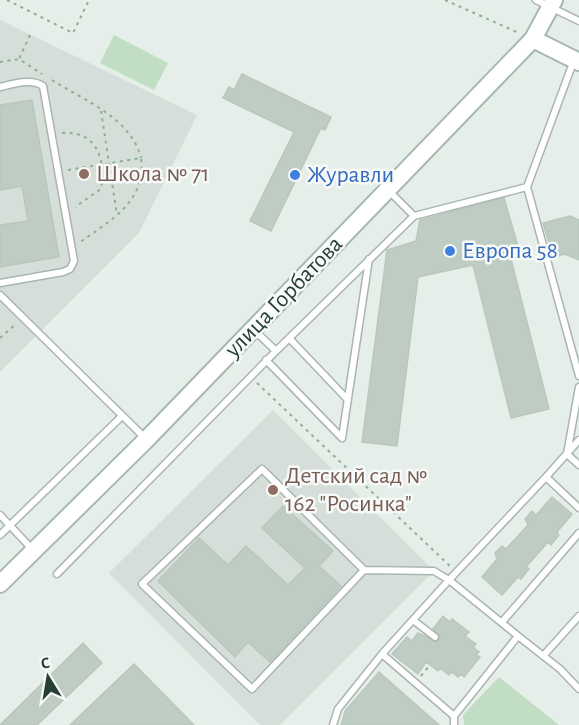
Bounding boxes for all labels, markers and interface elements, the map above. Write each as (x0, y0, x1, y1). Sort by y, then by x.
place label: Школа № 71 (96, 162, 209, 186)
place label: Журавли (307, 163, 394, 187)
marker: Школа № 71 (77, 167, 91, 181)
marker: Журавли (288, 168, 302, 182)
street label: улица Горбатова (220, 232, 347, 363)
place label: Европа 58 (462, 239, 558, 263)
marker: Европа 58 (443, 244, 457, 258)
place label: Детский сад № 162 "Росинка" (285, 464, 427, 516)
marker: Детский сад № 162 "Росинка" (266, 483, 280, 497)
north arrow (18, 647, 78, 707)
text: С (39, 655, 51, 672)

